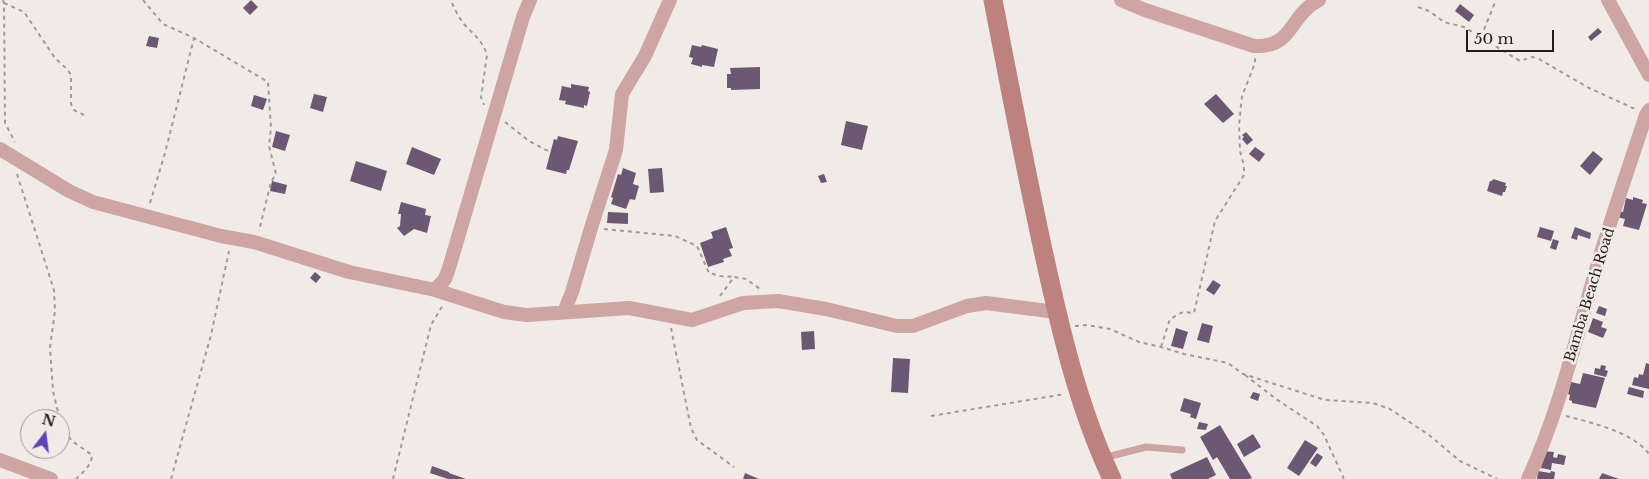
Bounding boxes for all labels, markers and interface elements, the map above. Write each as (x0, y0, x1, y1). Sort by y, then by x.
scale bar (1469, 20, 1556, 52)
text: 50 m (1474, 29, 1514, 48)
street label: Bamba Beach Road (1562, 226, 1618, 364)
north arrow (20, 409, 70, 459)
text: N (40, 410, 57, 431)

